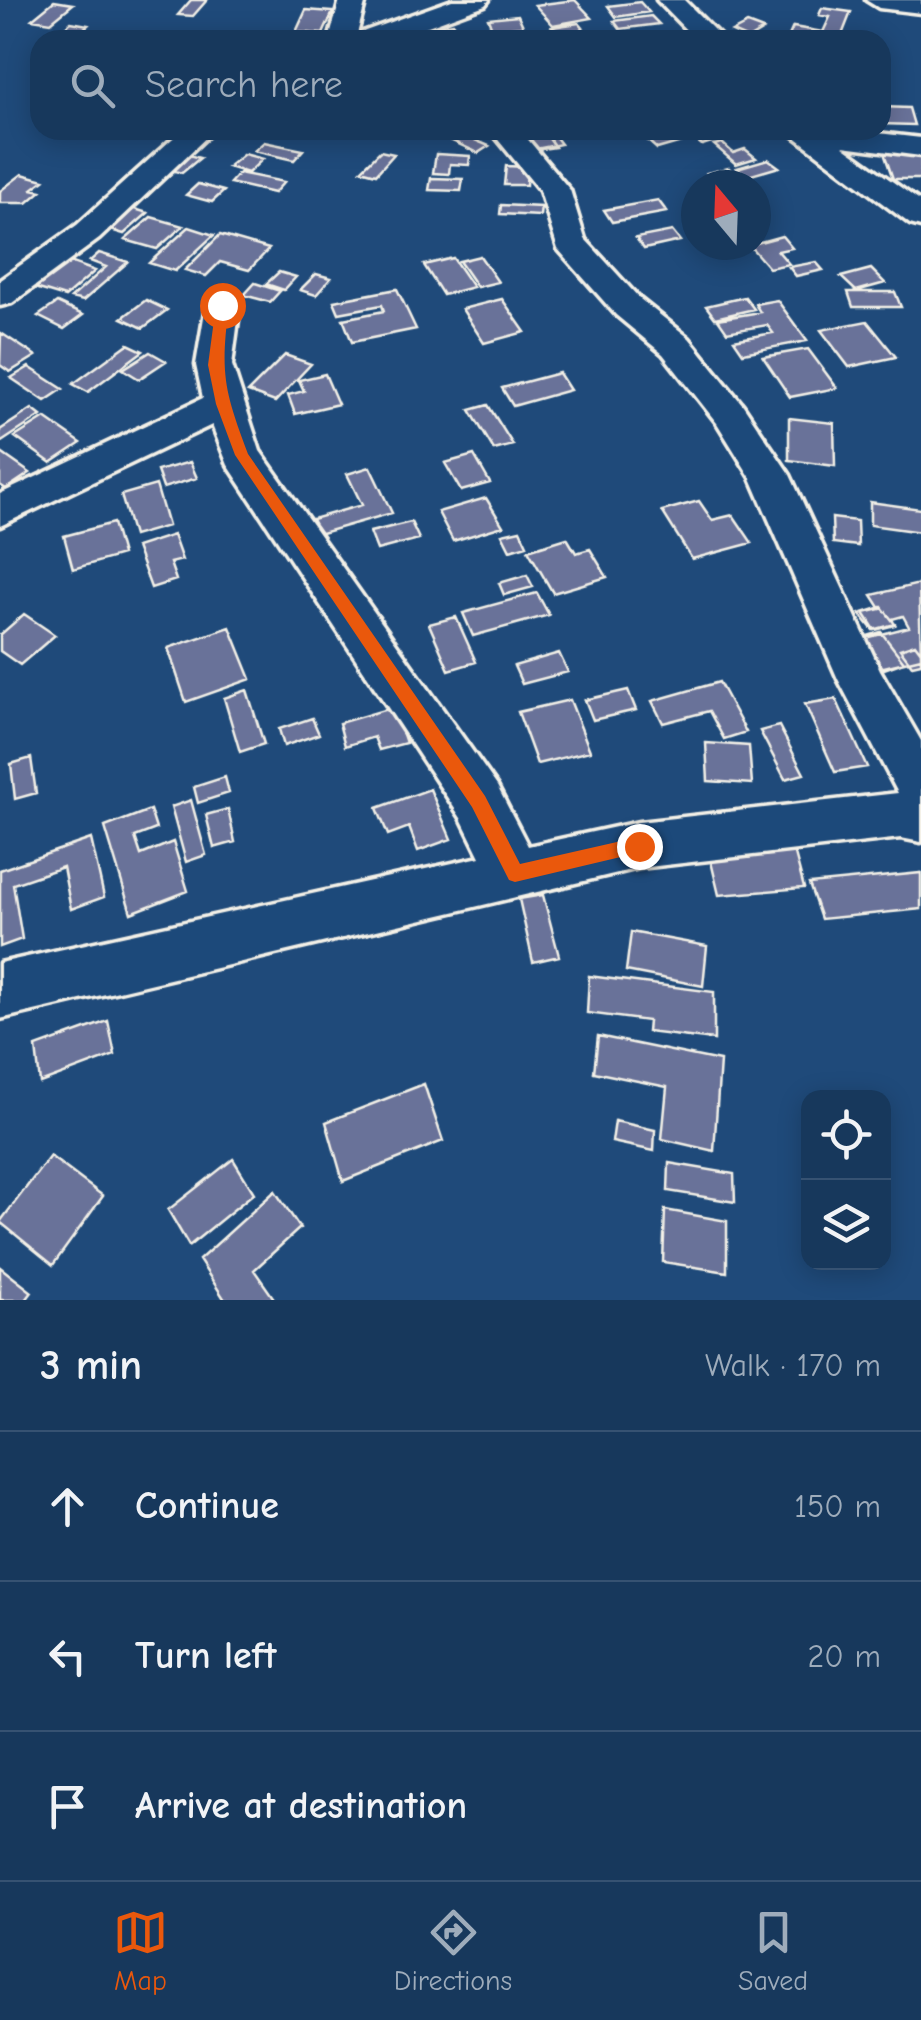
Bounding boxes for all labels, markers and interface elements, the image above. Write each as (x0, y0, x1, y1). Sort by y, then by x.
search box (30, 30, 891, 140)
icon: search (65, 58, 120, 113)
text: Search here (145, 63, 343, 107)
north arrow (681, 170, 771, 260)
route start (200, 283, 246, 329)
route end (617, 824, 663, 870)
map controls (801, 1090, 891, 1270)
button: locate (801, 1090, 891, 1180)
button: layers (801, 1180, 891, 1270)
text: 3 min (40, 1341, 142, 1390)
text: Walk · 170 m (705, 1347, 881, 1384)
icon: ahead (40, 1479, 95, 1534)
text: Continue (135, 1484, 279, 1528)
text: 150 m (794, 1488, 881, 1525)
icon: left (40, 1629, 95, 1684)
text: Turn left (135, 1634, 276, 1678)
text: 20 m (808, 1638, 881, 1675)
icon: arrive (40, 1779, 95, 1834)
text: Arrive at destination (135, 1784, 467, 1828)
tab: Map (113, 1905, 168, 1997)
tab: Directions (394, 1905, 512, 1997)
tab: Saved (738, 1905, 808, 1997)

